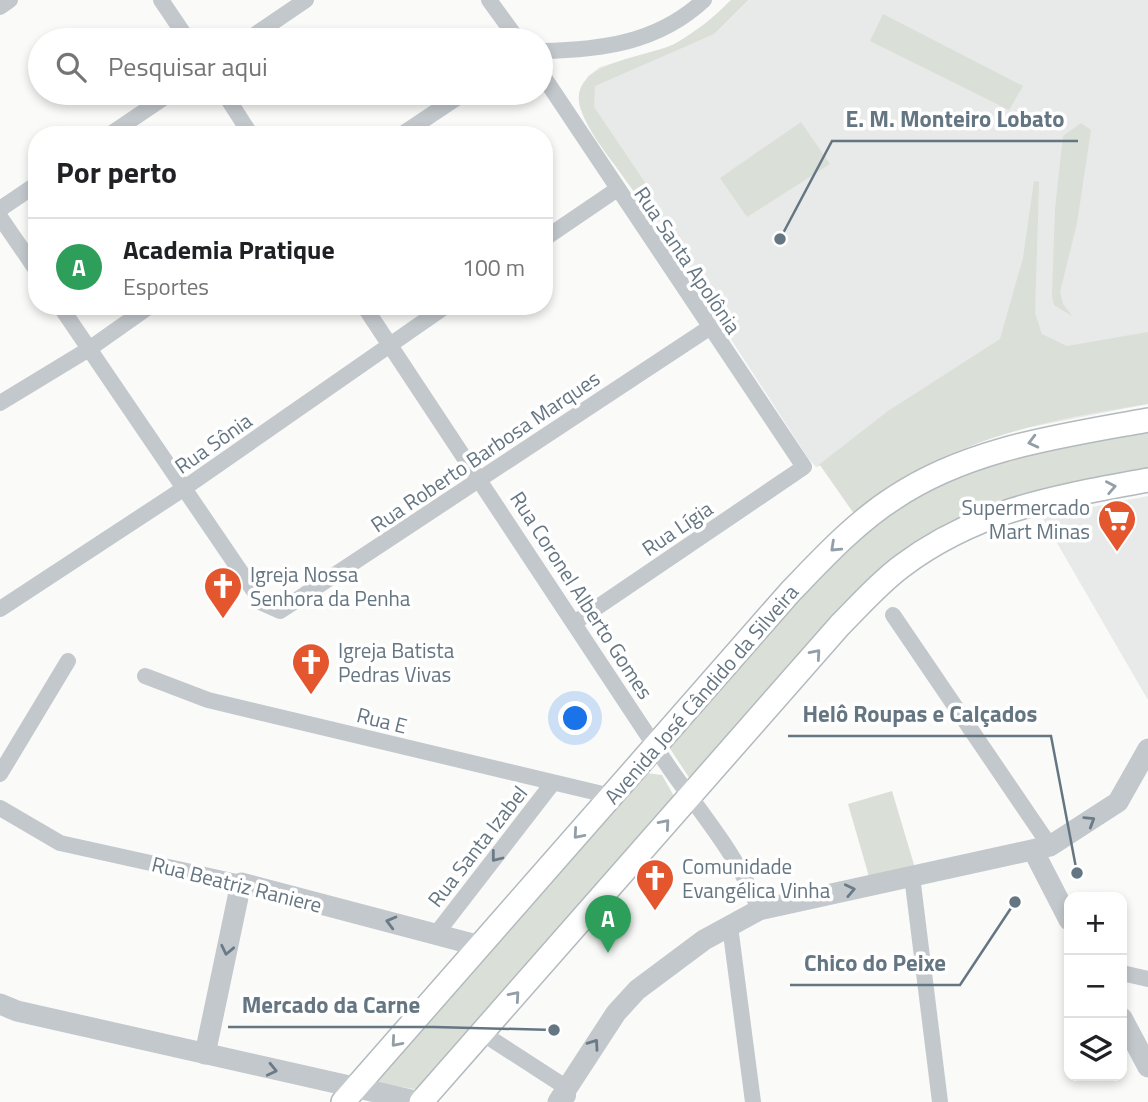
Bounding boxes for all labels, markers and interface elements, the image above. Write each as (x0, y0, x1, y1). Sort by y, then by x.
search box (28, 28, 553, 105)
text: Pesquisar aqui (108, 47, 268, 86)
icon: search (52, 48, 90, 86)
callout: E. M. Monteiro Lobato (832, 97, 1078, 141)
text: E. M. Monteiro Lobato (846, 101, 1064, 136)
text: Por perto (56, 149, 177, 195)
street label: Rua Santa Apolônia (627, 180, 750, 341)
text: Academia Pratique (123, 230, 335, 269)
text: A (72, 250, 86, 285)
text: 100 m (462, 250, 525, 285)
text: Esportes (123, 269, 209, 304)
street label: Rua Roberto Barbosa Marques (364, 362, 606, 540)
street label: Rua Sônia (168, 404, 259, 481)
one-way arrow (1027, 434, 1039, 448)
one-way arrow (1105, 480, 1117, 495)
street label: Rua Coronel Alberto Gomes (503, 485, 661, 705)
place label: Supermercado Mart Minas (961, 491, 1090, 547)
street label: Rua Lígia (635, 492, 719, 564)
supermarket icon: Supermercado Mart Minas (1096, 498, 1138, 553)
one-way arrow (830, 538, 843, 551)
place label: Igreja Nossa Senhora da Penha (250, 558, 411, 614)
church icon: Igreja Nossa Senhora da Penha (202, 565, 244, 620)
street label: Avenida José Cândido da Silveira (596, 577, 806, 811)
place label: Igreja Batista Pedras Vivas (338, 634, 455, 690)
church icon: Igreja Batista Pedras Vivas (290, 641, 332, 696)
one-way arrow (808, 649, 820, 662)
callout: Helô Roupas e Calçados (788, 692, 1051, 736)
text: Helô Roupas e Calçados (803, 696, 1038, 731)
street label: Rua E (353, 698, 411, 742)
your location (558, 701, 592, 735)
street label: Rua Santa Izabel (419, 778, 535, 914)
one-way arrow (1082, 816, 1095, 829)
one-way arrow (657, 820, 669, 833)
one-way arrow (574, 825, 586, 838)
street label: Rua Beatriz Raniere (149, 847, 325, 921)
one-way arrow (491, 849, 504, 862)
place label: Comunidade Evangélica Vinha (682, 850, 831, 906)
church icon: Comunidade Evangélica Vinha (634, 857, 676, 912)
one-way arrow (844, 883, 856, 898)
map controls (1064, 892, 1127, 1081)
button: + (1064, 892, 1127, 955)
pin: A (585, 895, 631, 953)
one-way arrow (385, 916, 397, 931)
callout: Chico do Peixe (790, 941, 960, 985)
one-way arrow (221, 944, 236, 956)
text: Chico do Peixe (804, 945, 946, 980)
button: − (1064, 955, 1127, 1018)
callout: Mercado da Carne (228, 983, 434, 1027)
text: Mercado da Carne (242, 987, 420, 1022)
one-way arrow (507, 991, 519, 1004)
button: layers (1064, 1018, 1127, 1081)
one-way arrow (392, 1034, 404, 1047)
one-way arrow (586, 1039, 598, 1052)
one-way arrow (265, 1062, 277, 1076)

